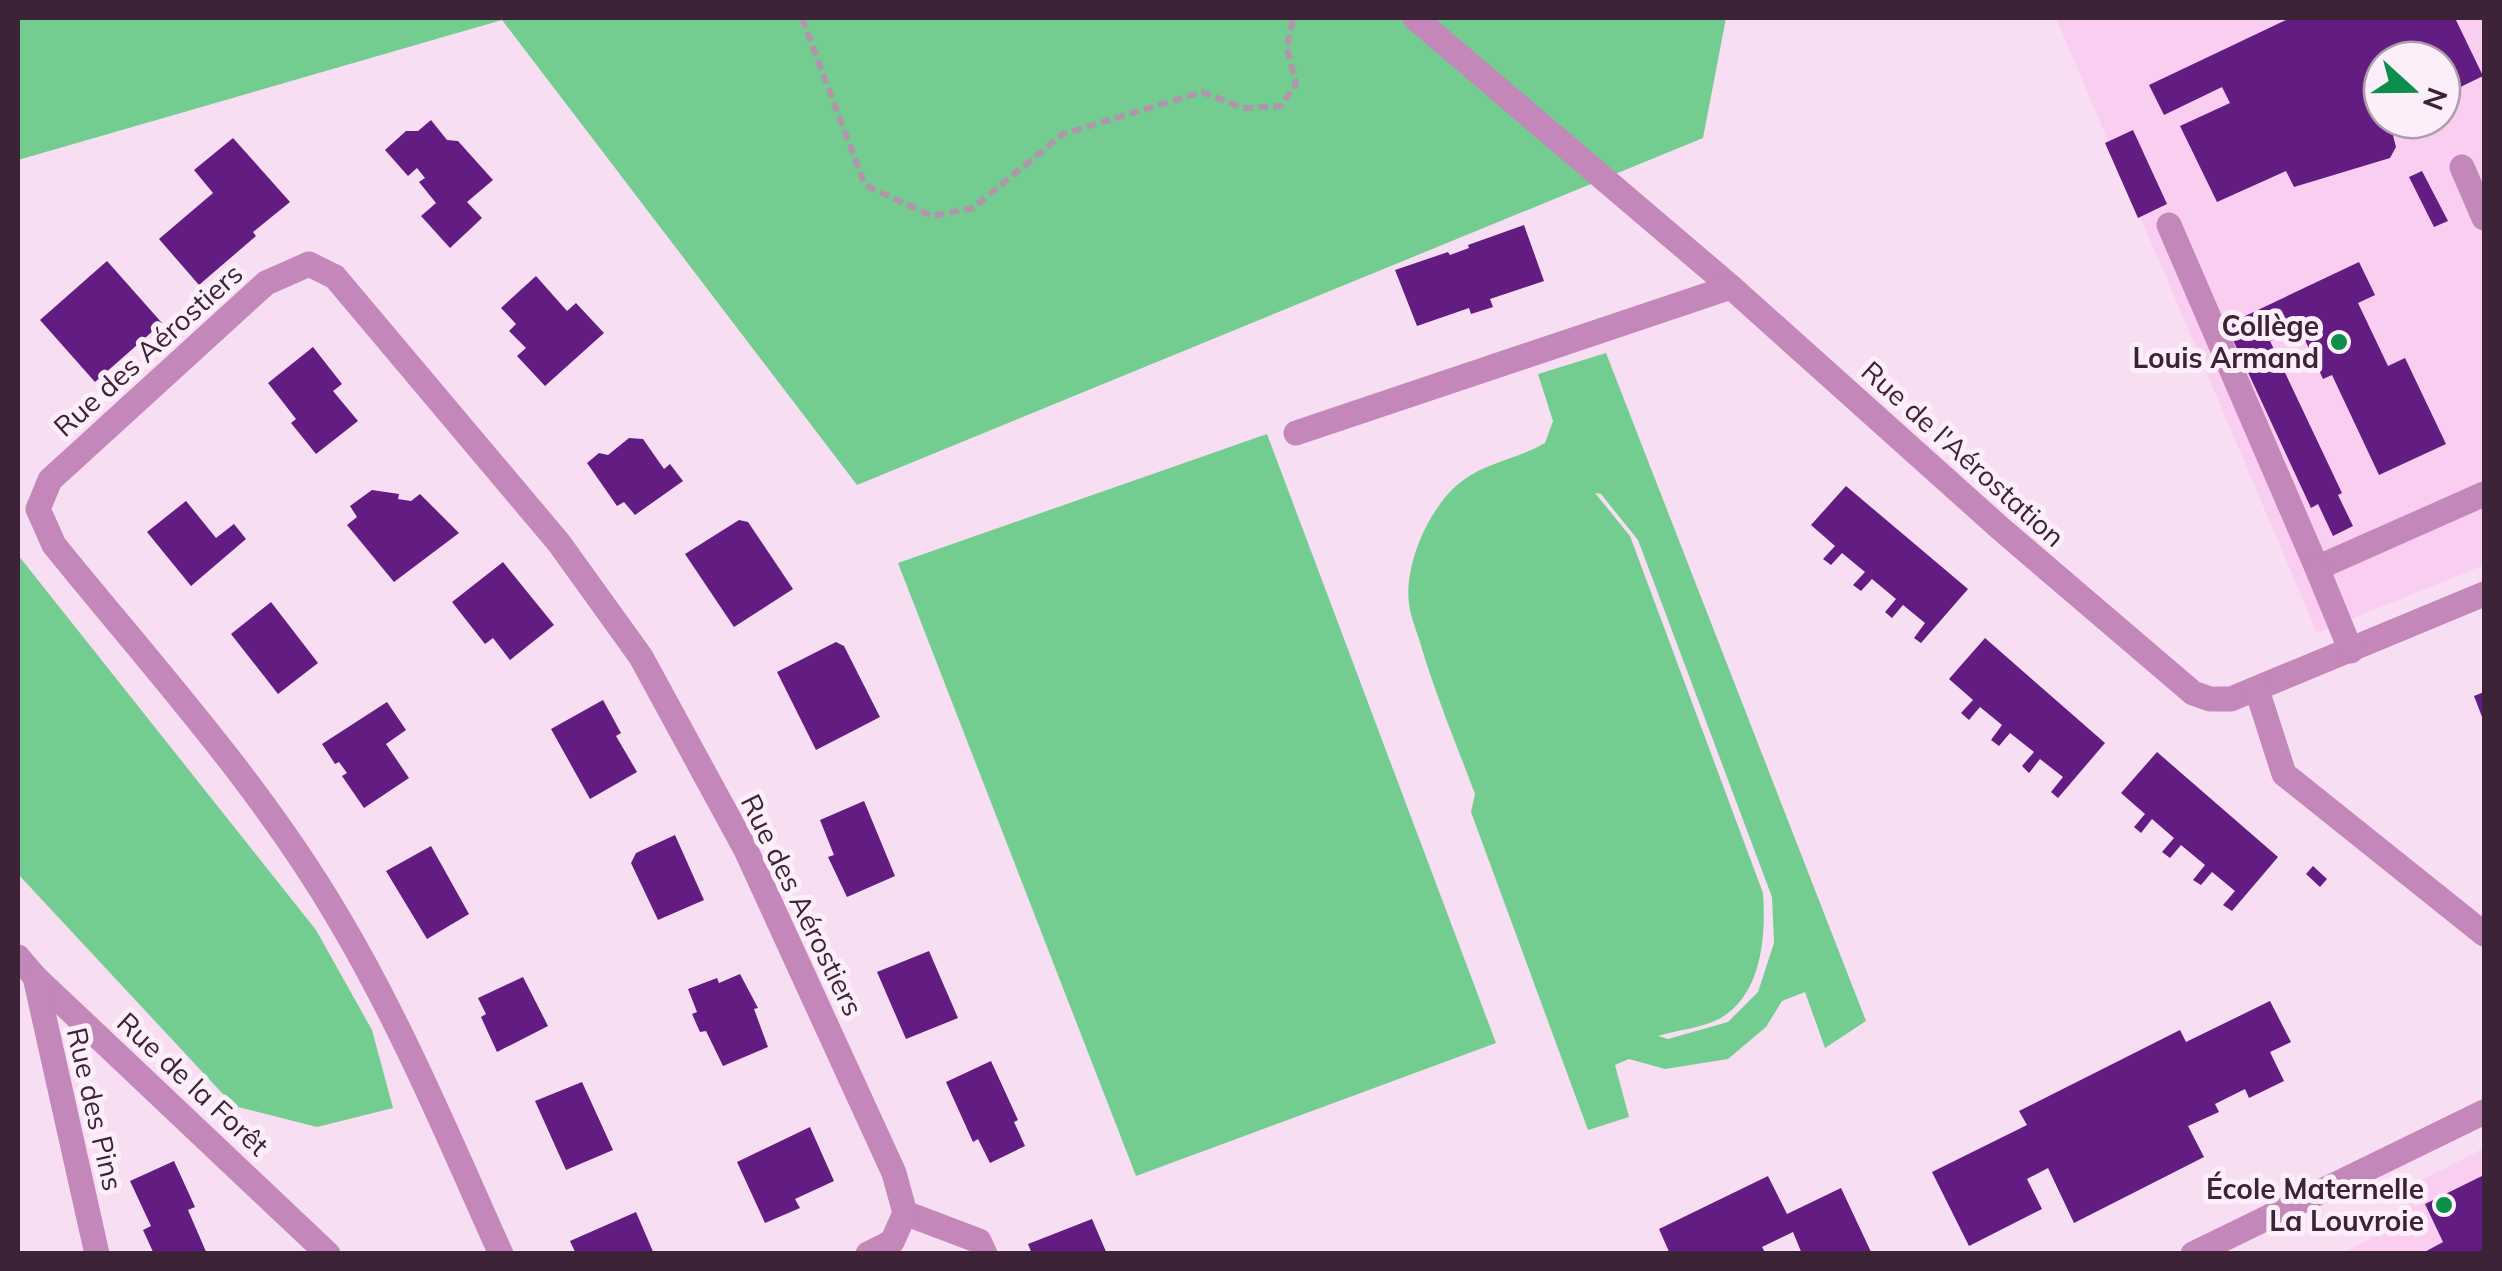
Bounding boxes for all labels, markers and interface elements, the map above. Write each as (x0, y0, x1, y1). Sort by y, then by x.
north arrow (2362, 40, 2462, 140)
text: N (2416, 83, 2456, 115)
street label: Rue des Aérostiers (46, 256, 249, 444)
place label: Collège Louis Armand (2132, 308, 2319, 375)
marker: Collège Louis Armand (2328, 331, 2350, 353)
street label: Rue de l'Aérostation (1855, 353, 2072, 554)
street label: Rue des Aérostiers (734, 788, 871, 1021)
street label: Rue de la Forêt (110, 1005, 276, 1163)
street label: Rue des Pins (60, 1024, 131, 1194)
place label: École Maternelle La Louvroie (2206, 1171, 2424, 1238)
marker: École Maternelle La Louvroie (2433, 1194, 2455, 1216)

